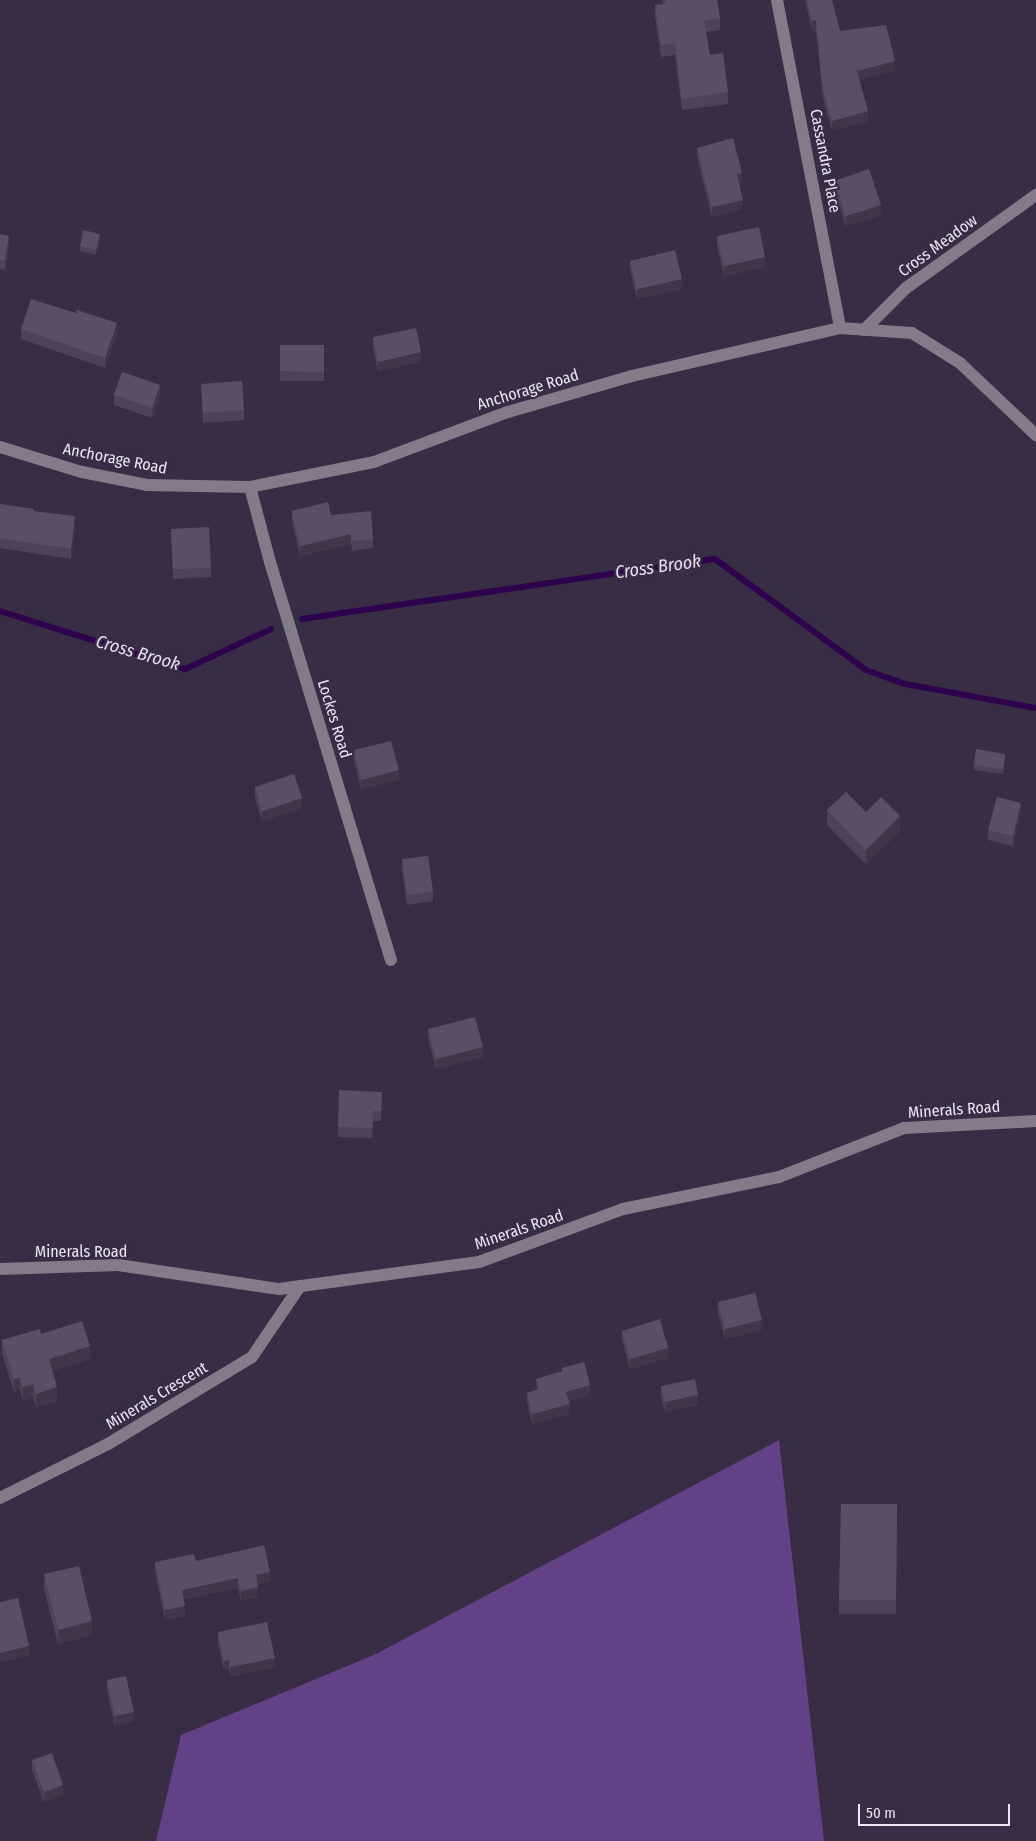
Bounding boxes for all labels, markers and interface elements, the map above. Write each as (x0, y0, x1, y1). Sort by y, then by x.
street label: Cassandra Place (806, 108, 844, 214)
street label: Cross Meadow (895, 211, 981, 281)
street label: Anchorage Road (475, 365, 581, 415)
street label: Anchorage Road (61, 440, 169, 478)
water label: Cross Brook (614, 550, 702, 584)
water label: Cross Brook (93, 631, 183, 675)
street label: Lockes Road (313, 677, 355, 761)
street label: Minerals Road (907, 1097, 1001, 1123)
street label: Minerals Road (472, 1206, 566, 1254)
street label: Minerals Road (35, 1242, 127, 1262)
street label: Minerals Crescent (103, 1358, 211, 1434)
scale bar (861, 1794, 1014, 1826)
text: 50 m (866, 1804, 896, 1822)

